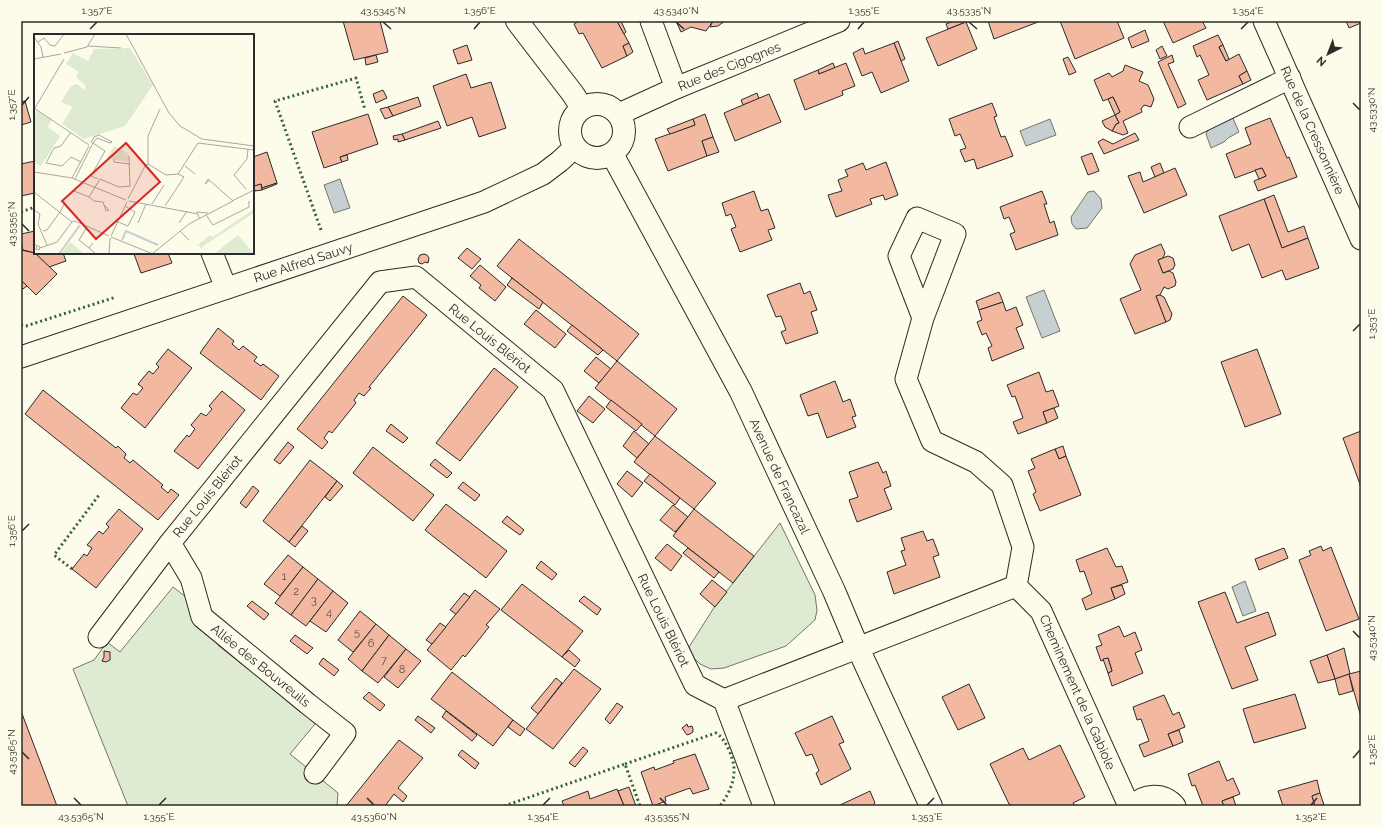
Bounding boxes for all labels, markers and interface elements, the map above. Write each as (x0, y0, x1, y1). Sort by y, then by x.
text: 1.357°E (81, 5, 113, 16)
text: 43.5345°N (361, 5, 405, 16)
text: 1.356°E (464, 5, 496, 16)
text: 43.5340°N (653, 5, 699, 16)
text: 1.355°E (848, 5, 880, 16)
text: 43.5335°N (947, 5, 991, 16)
text: 1.354°E (1232, 5, 1264, 16)
inset map (34, 34, 254, 254)
north arrow (1308, 34, 1348, 74)
street label: Rue des Cigognes (676, 39, 783, 94)
text: N (1314, 53, 1329, 69)
street label: Rue de la Cressonnière (1277, 64, 1348, 197)
text: 43.5330°N (1366, 87, 1377, 133)
text: 1.357°E (6, 89, 17, 121)
text: 43.5355°N (6, 202, 17, 246)
street label: Rue Alfred Sauvy (252, 239, 355, 286)
street label: Rue Louis Blériot (445, 301, 534, 377)
text: 1.353°E (1366, 309, 1377, 339)
street label: Avenue de Francazal (746, 416, 813, 537)
street label: Rue Louis Blériot (170, 452, 246, 541)
text: 1.356°E (6, 515, 17, 547)
house number: 1 (282, 570, 287, 583)
street label: Rue Louis Blériot (635, 571, 693, 670)
house number: 2 (293, 585, 299, 598)
house number: 3 (311, 594, 317, 607)
house number: 4 (326, 606, 332, 619)
street label: Cheminement de la Gabiole (1037, 612, 1119, 772)
text: 43.5340°N (1366, 615, 1377, 661)
street label: Allée des Bouvreuils (208, 621, 313, 710)
house number: 5 (354, 626, 360, 639)
house number: 6 (368, 637, 375, 650)
house number: 7 (381, 654, 387, 667)
house number: 8 (399, 663, 405, 676)
text: 43.5365°N (6, 729, 17, 775)
text: 1.352°E (1366, 735, 1377, 765)
text: 43.5365°N (58, 811, 104, 822)
text: 1.355°E (143, 811, 175, 822)
text: 43.5360°N (351, 811, 397, 822)
text: 1.354°E (527, 811, 559, 822)
text: 43.5355°N (645, 811, 689, 822)
text: 1.353°E (912, 811, 942, 822)
text: 1.352°E (1296, 811, 1326, 822)

